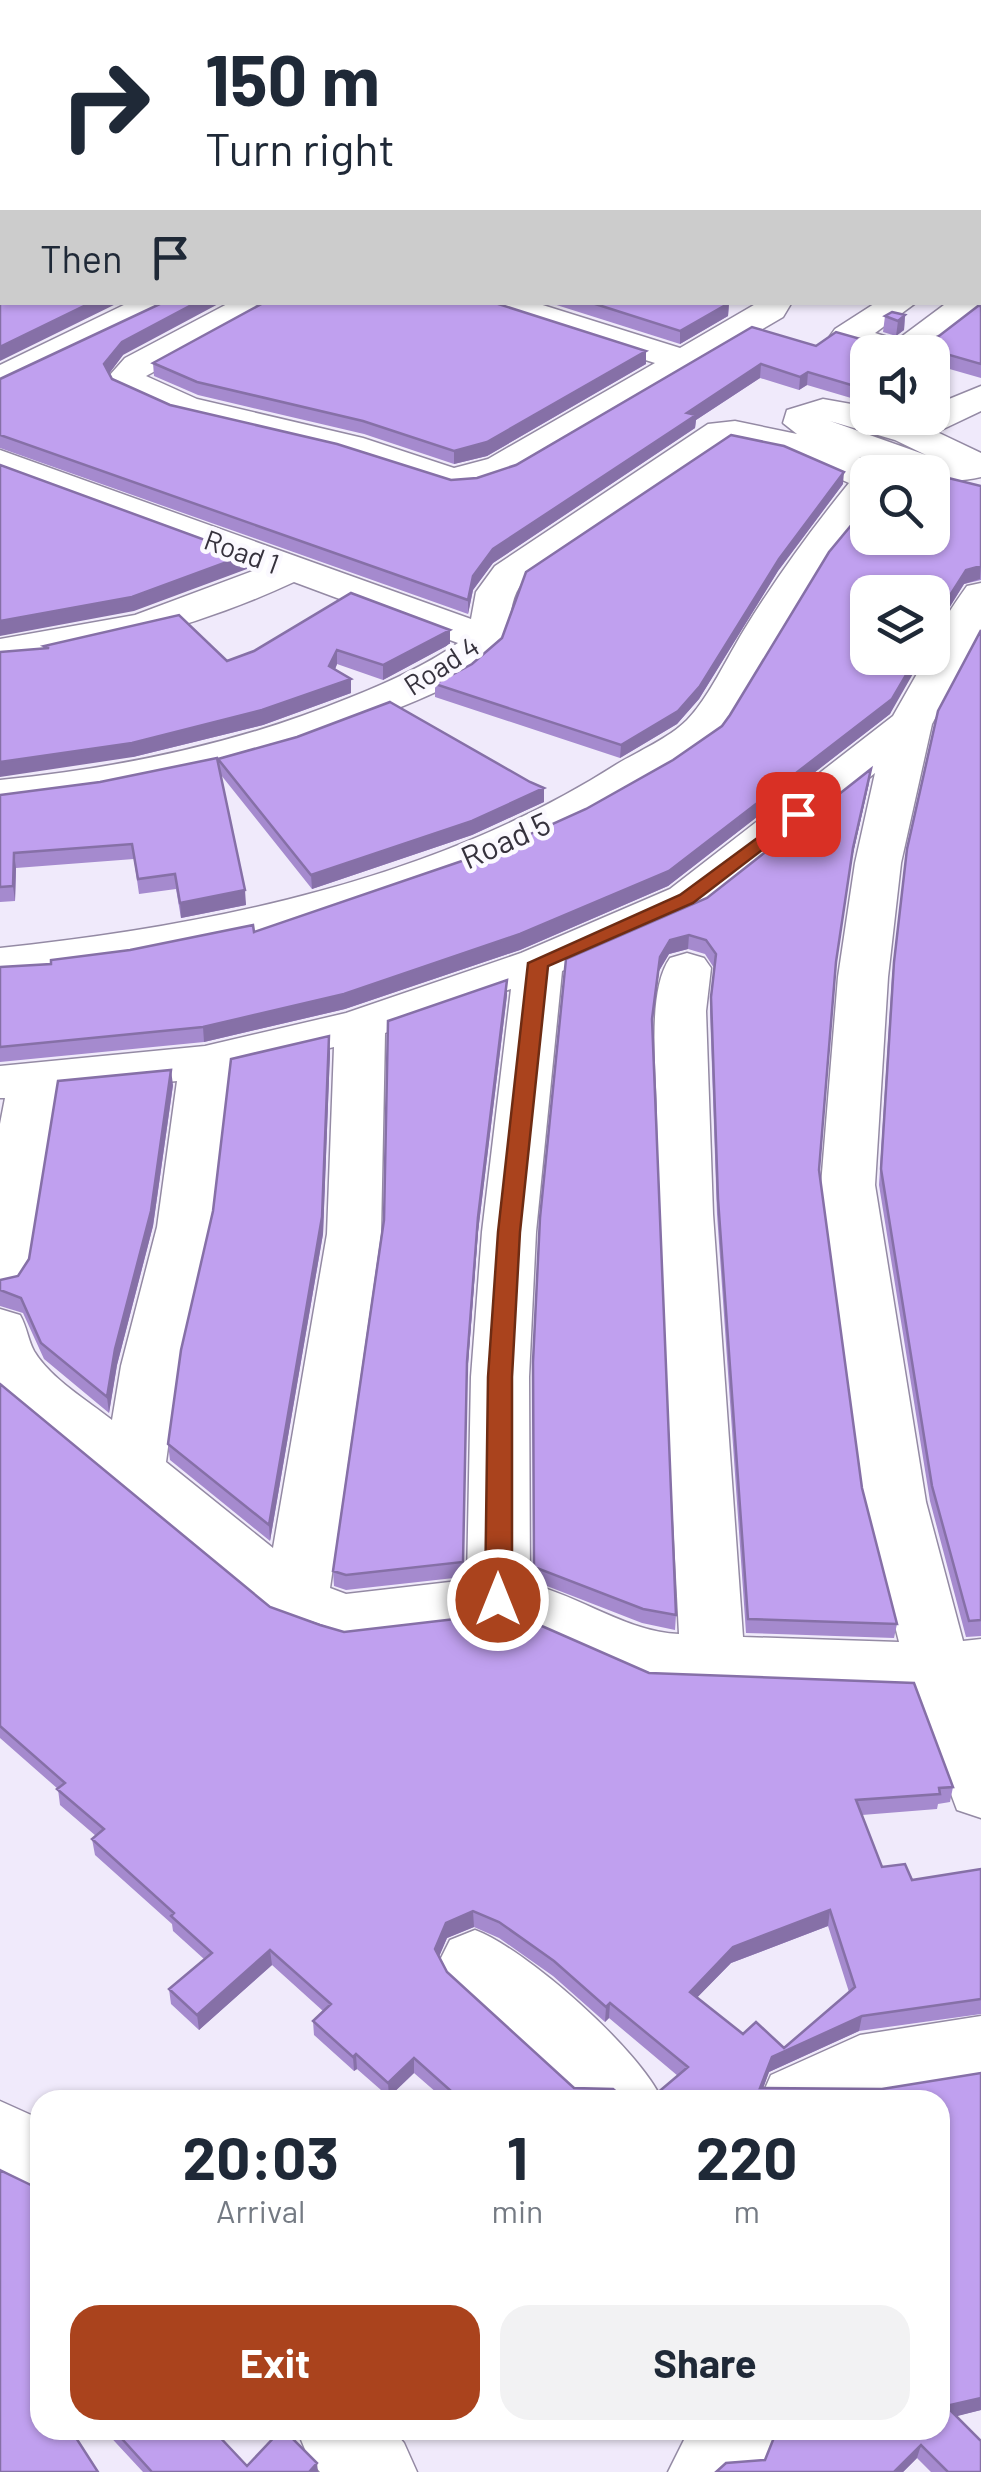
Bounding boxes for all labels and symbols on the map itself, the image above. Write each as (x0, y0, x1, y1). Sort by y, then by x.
street label: Road 1 (200, 522, 284, 580)
street label: Road 4 (397, 628, 485, 702)
pin (756, 772, 841, 857)
street label: Road 5 (455, 803, 555, 875)
position arrow (446, 1548, 550, 1652)

